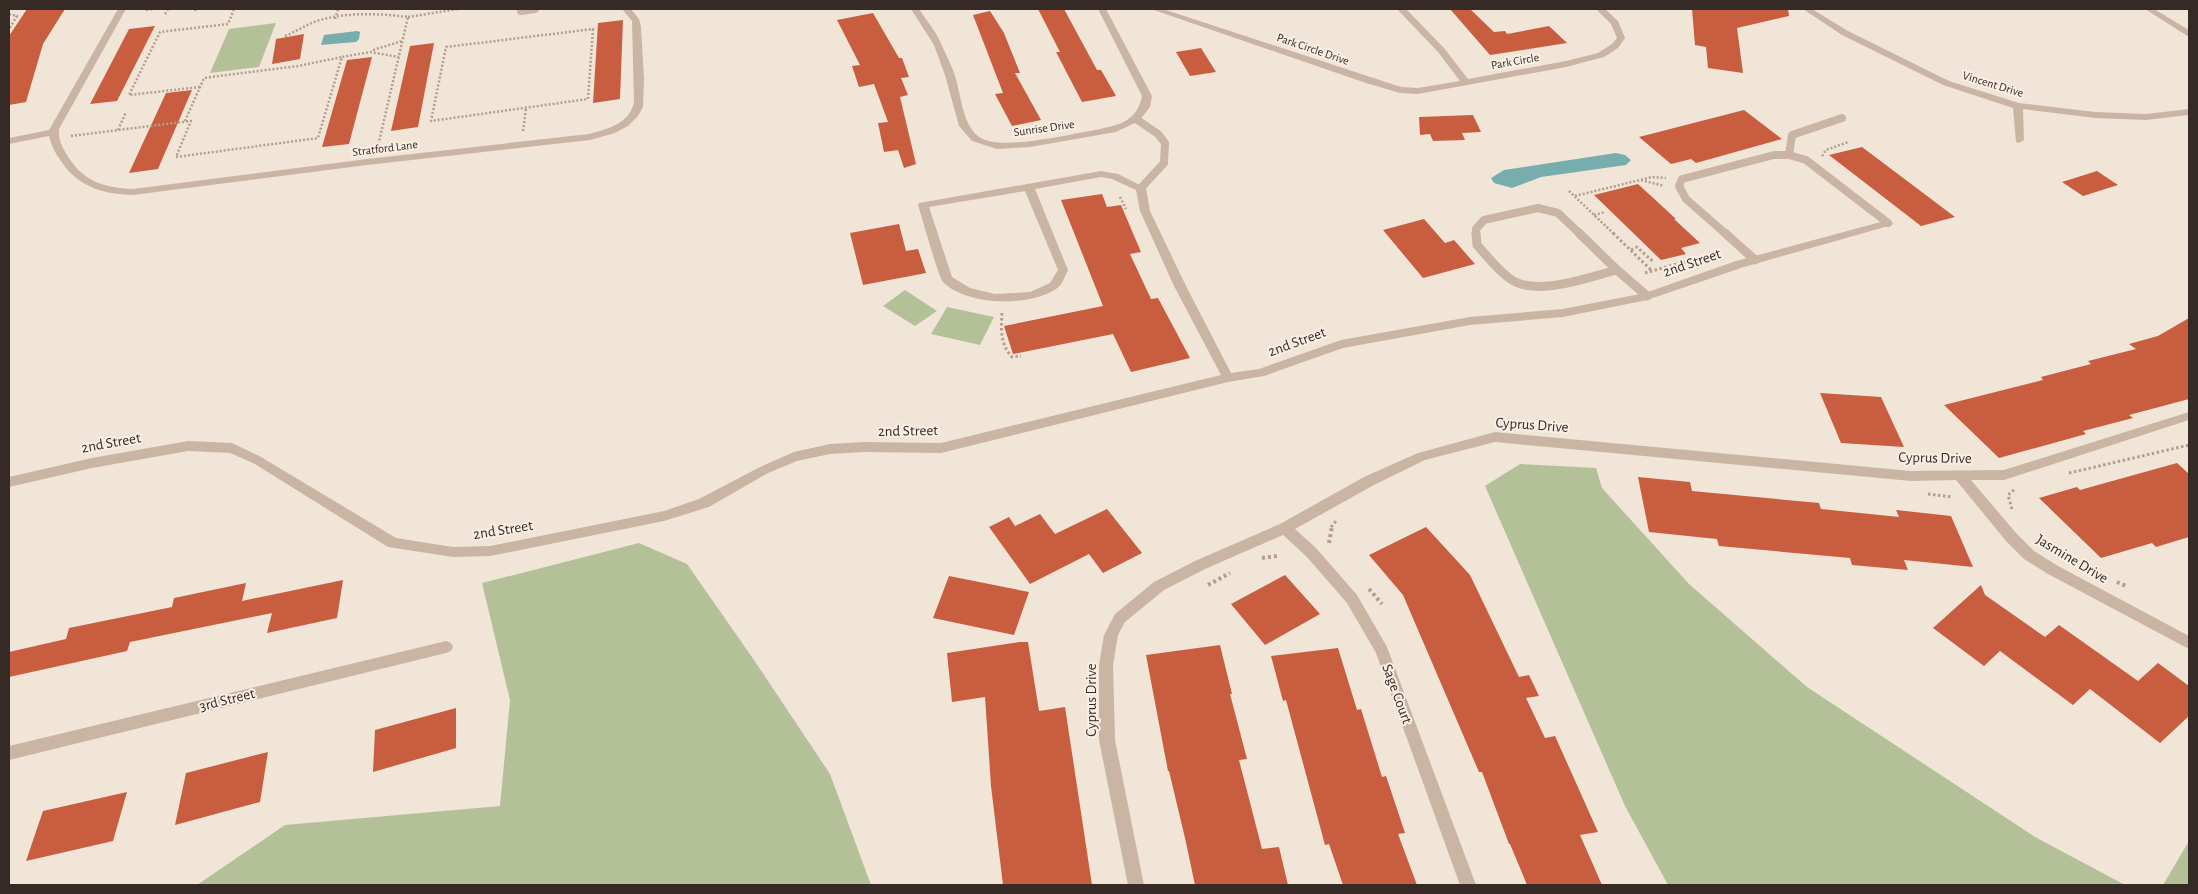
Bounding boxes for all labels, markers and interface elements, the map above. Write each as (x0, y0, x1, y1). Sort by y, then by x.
street label: Park Circle Drive (1275, 31, 1351, 67)
street label: Park Circle (1490, 51, 1540, 71)
street label: Vincent Drive (1961, 69, 2025, 99)
street label: Sunrise Drive (1013, 118, 1075, 138)
street label: Stratford Lane (352, 138, 418, 158)
street label: 2nd Street (1661, 246, 1723, 280)
street label: 2nd Street (1266, 325, 1328, 359)
street label: Cyprus Drive (1495, 415, 1569, 435)
street label: 2nd Street (878, 423, 938, 439)
street label: 2nd Street (80, 430, 142, 456)
street label: Cyprus Drive (1898, 450, 1972, 466)
street label: 2nd Street (472, 518, 534, 542)
street label: Jasmine Drive (2034, 532, 2111, 586)
street label: Sage Court (1379, 662, 1415, 726)
street label: Cyprus Drive (1084, 663, 1099, 737)
street label: 3rd Street (198, 686, 256, 714)

